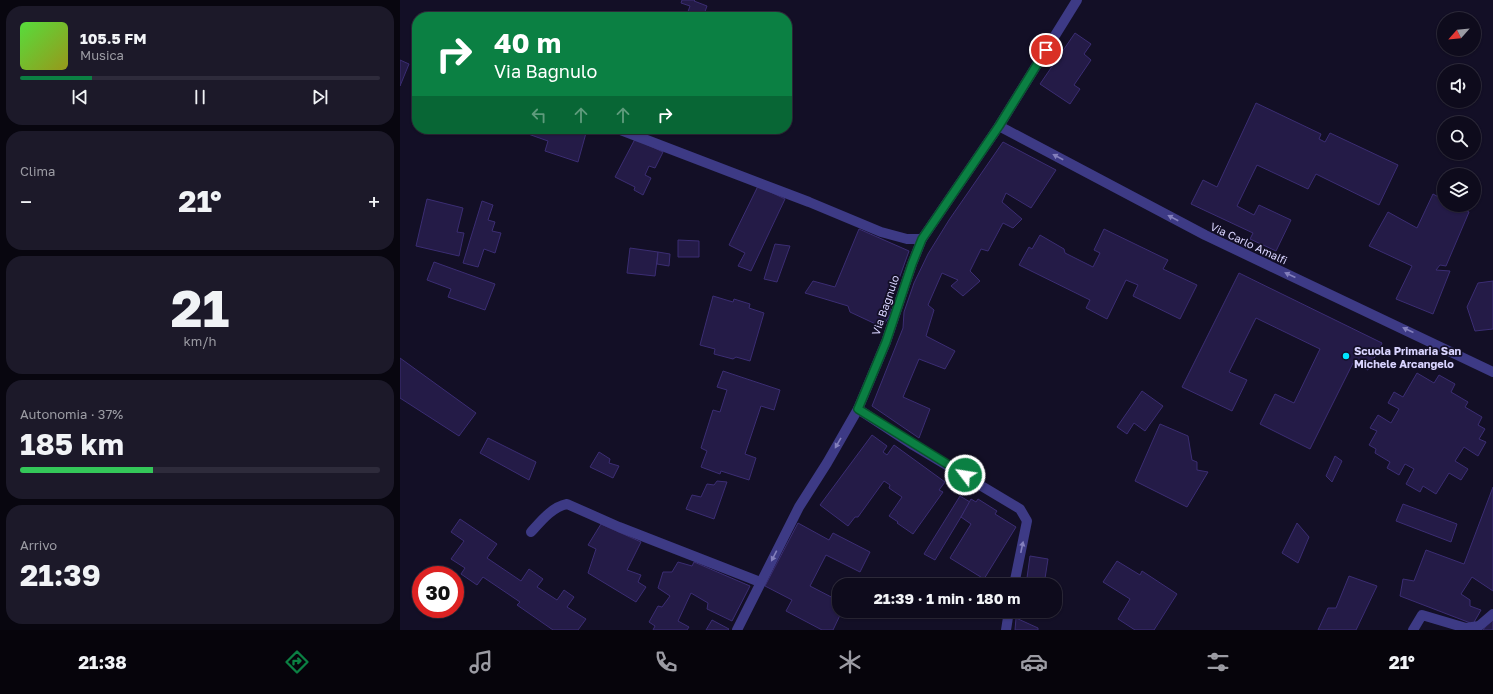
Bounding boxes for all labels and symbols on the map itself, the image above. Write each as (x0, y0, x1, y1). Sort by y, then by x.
north arrow (1437, 12, 1481, 56)
pin (1029, 33, 1063, 67)
one-way arrow (1052, 154, 1064, 161)
one-way arrow (1167, 215, 1179, 222)
street label: Via Carlo Amalfi (1208, 219, 1290, 267)
one-way arrow (1284, 272, 1295, 278)
street label: Via Bagnulo (869, 273, 902, 337)
one-way arrow (1402, 327, 1413, 333)
place label: Scuola Primaria San Michele Arcangelo (1354, 344, 1462, 370)
marker: Scuola Primaria San Michele Arcangelo (1341, 351, 1351, 361)
one-way arrow (835, 437, 842, 449)
position arrow (944, 454, 986, 496)
one-way arrow (1019, 541, 1025, 553)
one-way arrow (770, 550, 777, 562)
speed limit sign: 30 (412, 566, 464, 618)

